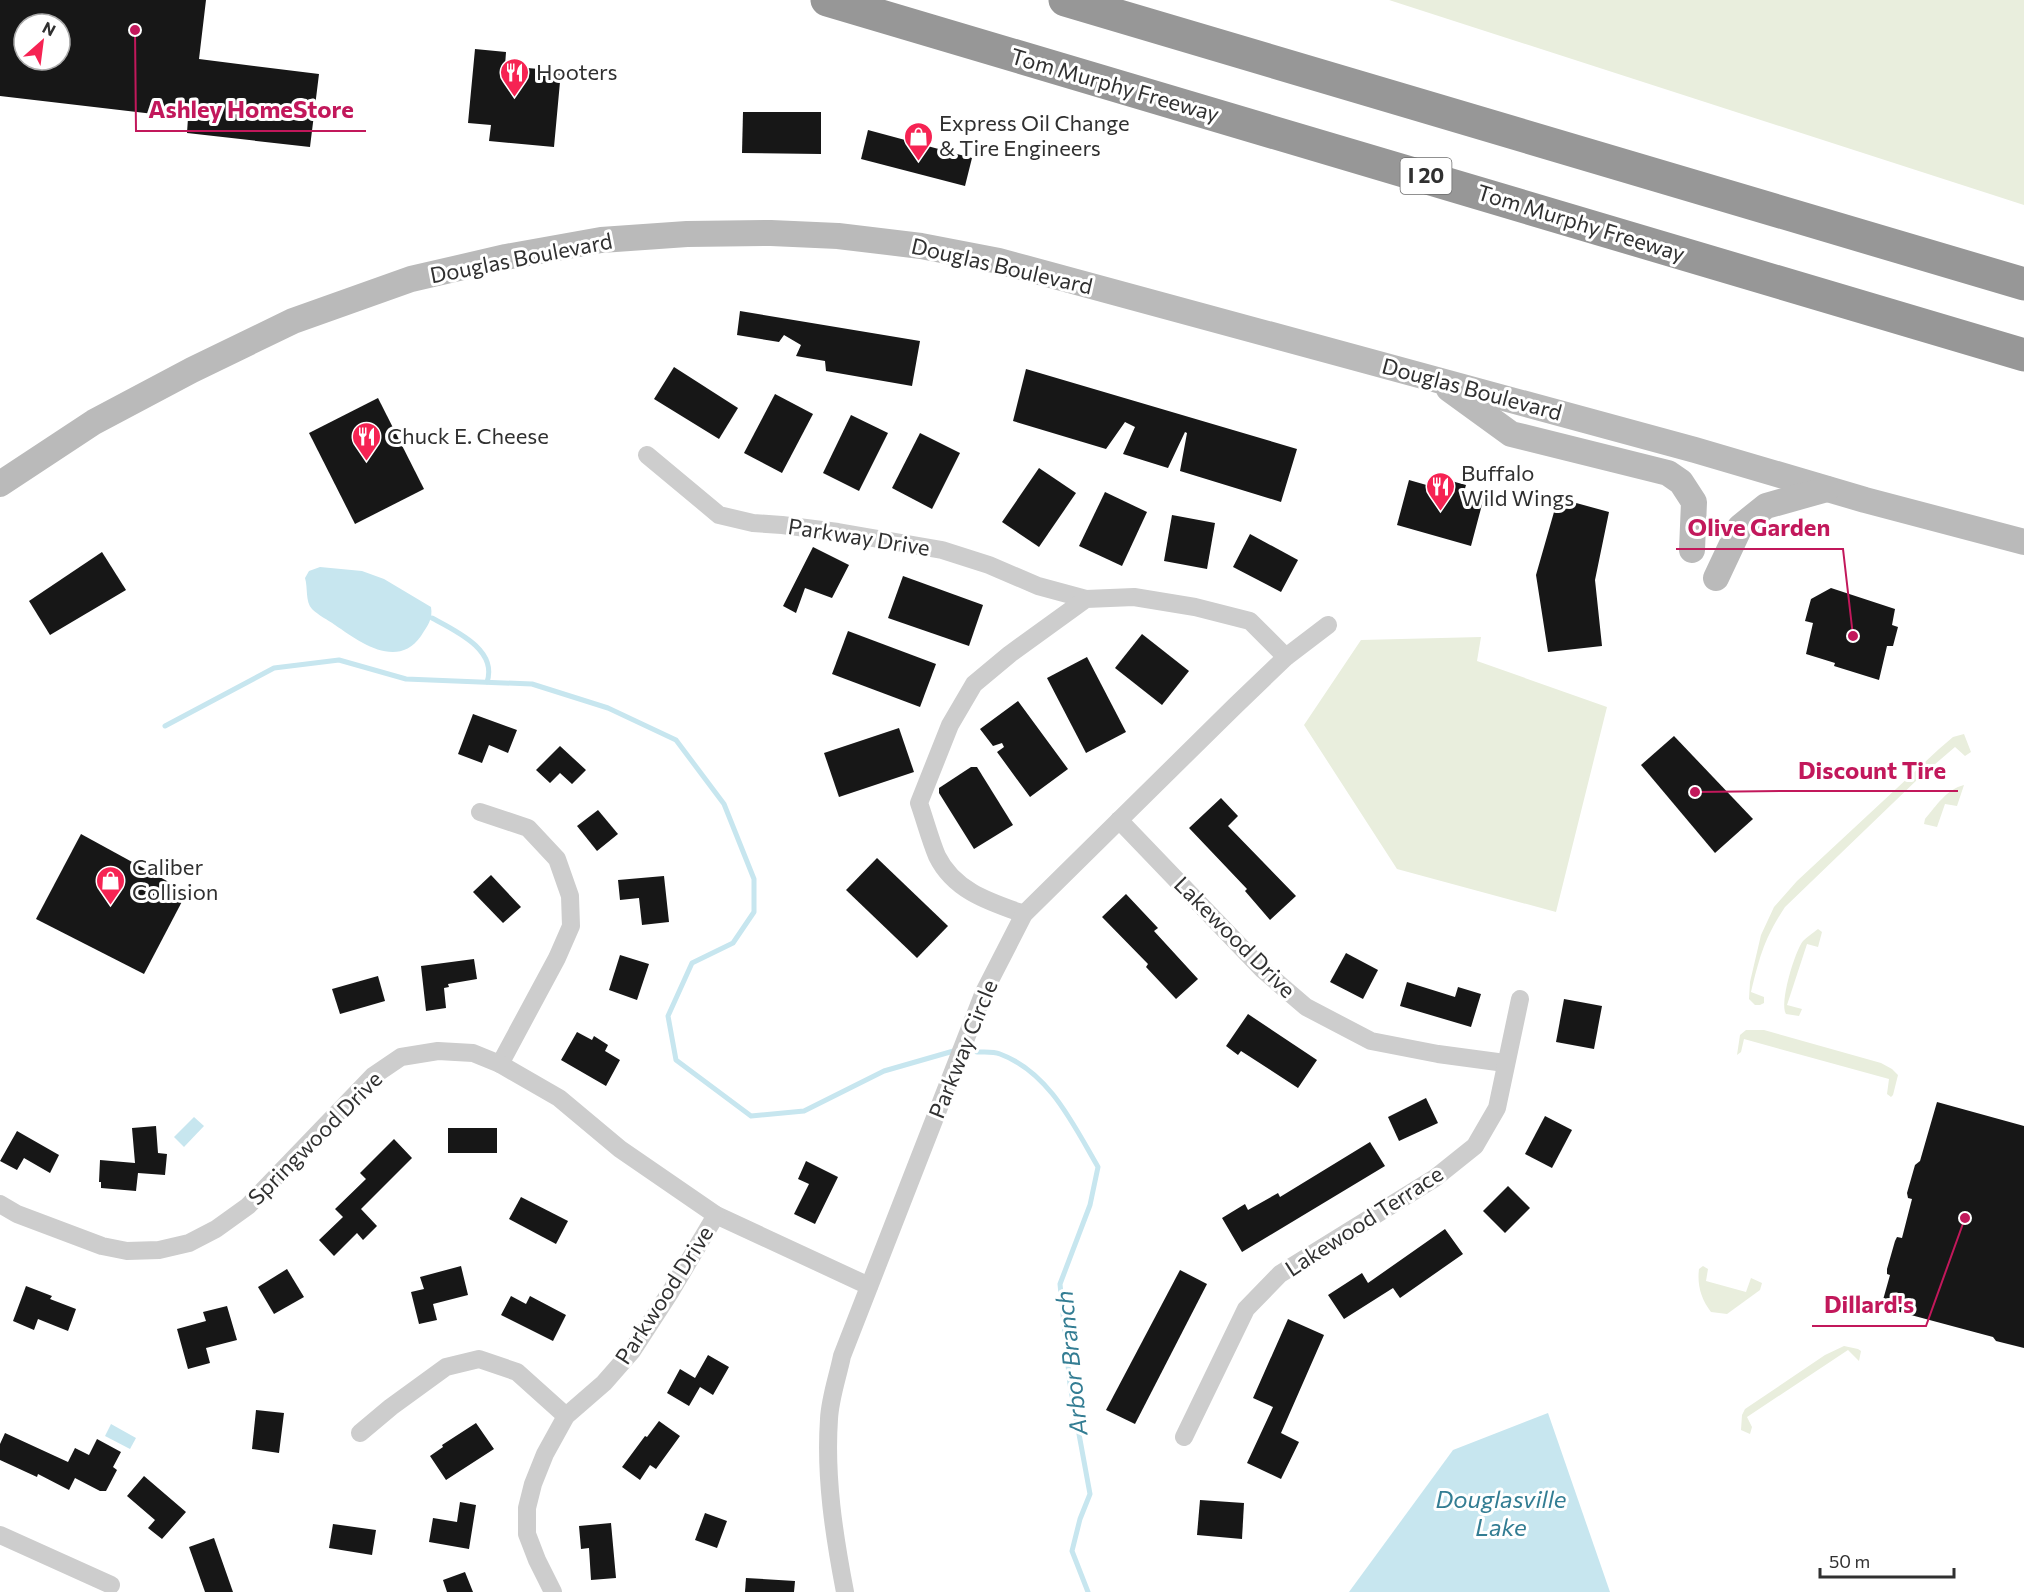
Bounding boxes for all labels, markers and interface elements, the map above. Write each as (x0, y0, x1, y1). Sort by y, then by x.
north arrow (12, 12, 72, 72)
text: N (40, 17, 59, 40)
street label: Tom Murphy Freeway (1008, 42, 1223, 127)
restaurant icon: Hooters (499, 56, 531, 98)
place label: Hooters (536, 58, 618, 85)
callout: Ashley HomeStore (136, 89, 366, 131)
text: Ashley HomeStore (148, 94, 354, 123)
place label: Express Oil Change & Tire Engineers (939, 109, 1130, 161)
shop icon: Express Oil Change & Tire Engineers (902, 120, 934, 162)
road number: I 20 (1400, 158, 1452, 194)
street label: Tom Murphy Freeway (1474, 178, 1688, 267)
street label: Douglas Boulevard (427, 227, 614, 288)
street label: Douglas Boulevard (909, 232, 1095, 299)
street label: Douglas Boulevard (1379, 352, 1565, 426)
restaurant icon: Chuck E. Cheese (350, 420, 382, 462)
place label: Chuck E. Cheese (387, 422, 549, 449)
place label: Buffalo Wild Wings (1461, 459, 1574, 511)
restaurant icon: Buffalo Wild Wings (1424, 470, 1456, 512)
callout: Olive Garden (1676, 507, 1843, 549)
street label: Parkway Drive (786, 512, 932, 561)
text: Olive Garden (1688, 512, 1830, 541)
callout: Discount Tire (1786, 749, 1958, 791)
text: Discount Tire (1798, 755, 1946, 784)
place label: Caliber Collision (132, 853, 218, 905)
shop icon: Caliber Collision (95, 864, 127, 906)
street label: Lakewood Drive (1169, 870, 1302, 1003)
street label: Parkway Circle (922, 975, 1003, 1122)
street label: Springwood Drive (242, 1065, 387, 1210)
street label: Lakewood Terrace (1280, 1160, 1448, 1282)
street label: Parkwood Drive (609, 1220, 718, 1369)
callout: Dillard's (1812, 1284, 1926, 1326)
water label: Arbor Branch (1048, 1289, 1093, 1438)
text: Dillard's (1824, 1289, 1914, 1318)
water label: Douglasville Lake (1436, 1484, 1567, 1541)
scale bar (1820, 1541, 1954, 1579)
text: 50 m (1829, 1550, 1870, 1572)

